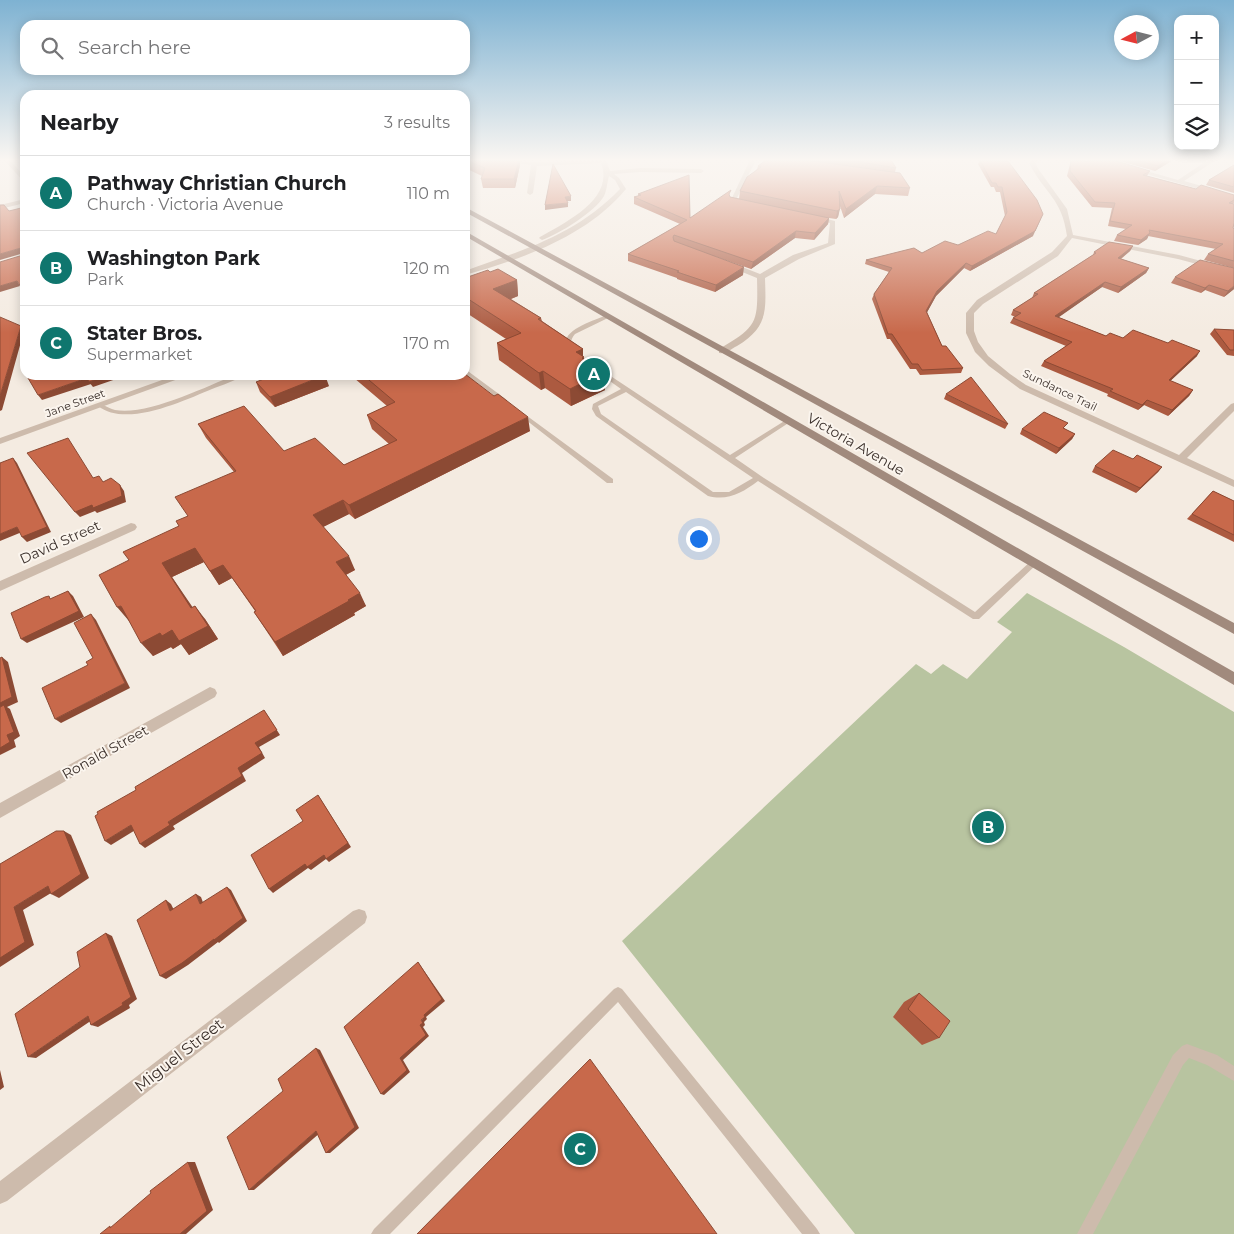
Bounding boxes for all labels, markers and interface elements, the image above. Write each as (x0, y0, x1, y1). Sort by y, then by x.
north arrow (1114, 15, 1159, 60)
map controls (1174, 15, 1219, 150)
button: + (1174, 15, 1219, 60)
search box (20, 20, 470, 75)
icon: search (38, 34, 66, 62)
text: Search here (78, 36, 191, 59)
button: − (1174, 60, 1219, 105)
button: layers (1174, 105, 1219, 150)
text: Nearby (40, 110, 119, 135)
text: 3 results (384, 113, 450, 132)
text: Pathway Christian Church (87, 172, 347, 195)
text: A (50, 184, 62, 203)
text: 110 m (407, 184, 450, 203)
text: Church · Victoria Avenue (87, 195, 283, 214)
text: Washington Park (87, 247, 260, 270)
text: B (50, 259, 62, 278)
text: 120 m (403, 259, 450, 278)
text: Park (87, 270, 124, 289)
text: Stater Bros. (87, 322, 202, 345)
text: C (50, 334, 62, 353)
text: 170 m (403, 334, 450, 353)
text: Supermarket (87, 345, 193, 364)
pin: A (578, 355, 610, 393)
street label: Sundance Trail (1020, 366, 1100, 414)
street label: Jane Street (42, 386, 107, 421)
street label: Victoria Avenue (804, 409, 908, 479)
street label: David Street (17, 516, 103, 568)
your location (686, 526, 712, 552)
street label: Ronald Street (59, 721, 152, 783)
pin: B (972, 808, 1004, 846)
street label: Miguel Street (131, 1014, 228, 1096)
pin: C (564, 1130, 596, 1168)

